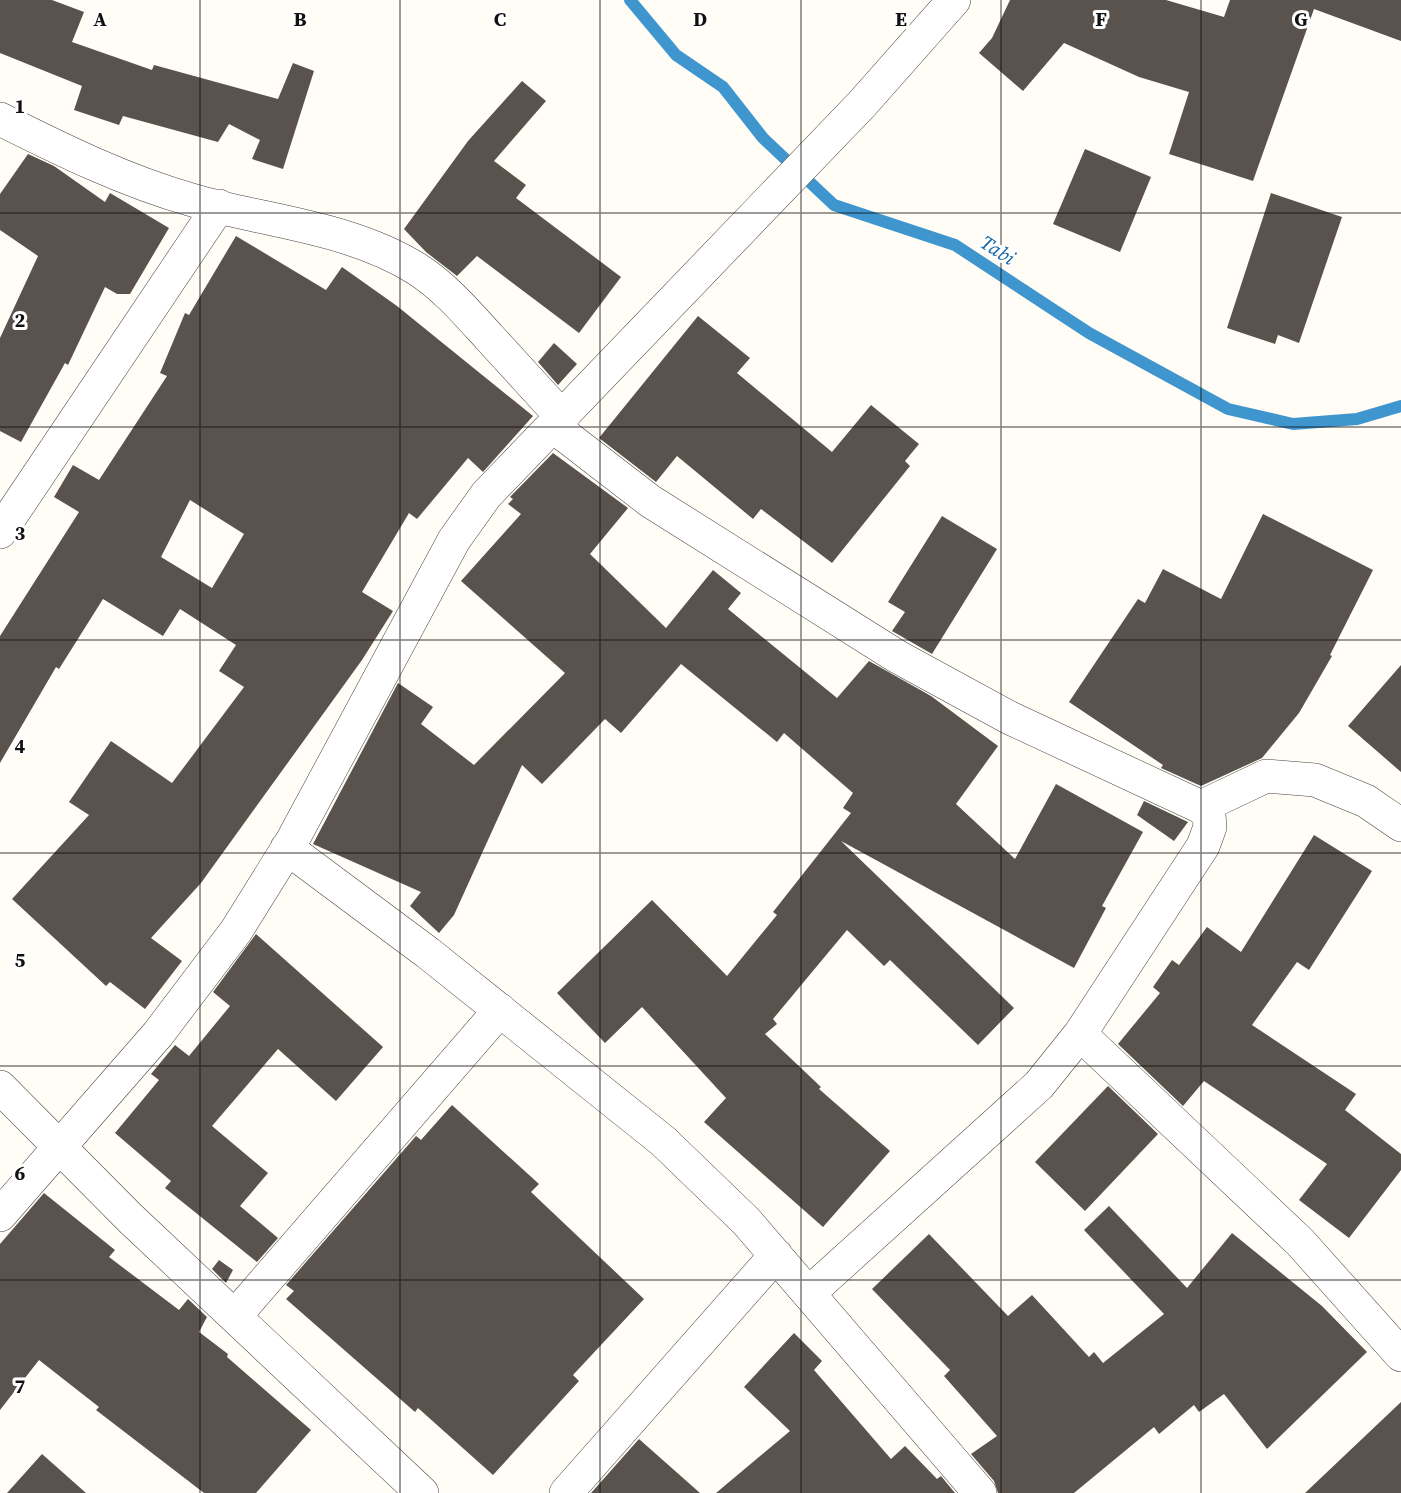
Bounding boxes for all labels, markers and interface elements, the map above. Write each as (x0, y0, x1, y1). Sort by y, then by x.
text: A (93, 5, 107, 33)
text: B (293, 5, 307, 33)
text: C (494, 5, 506, 33)
text: D (693, 5, 707, 33)
text: E (895, 5, 907, 33)
text: F (1095, 5, 1107, 33)
text: G (1294, 5, 1308, 33)
text: 1 (15, 92, 25, 120)
water label: Tabi (975, 228, 1021, 272)
text: 2 (15, 306, 26, 334)
text: 3 (15, 519, 26, 547)
text: 4 (15, 732, 26, 760)
text: 5 (15, 946, 26, 974)
text: 6 (15, 1159, 26, 1187)
text: 7 (15, 1372, 26, 1400)

